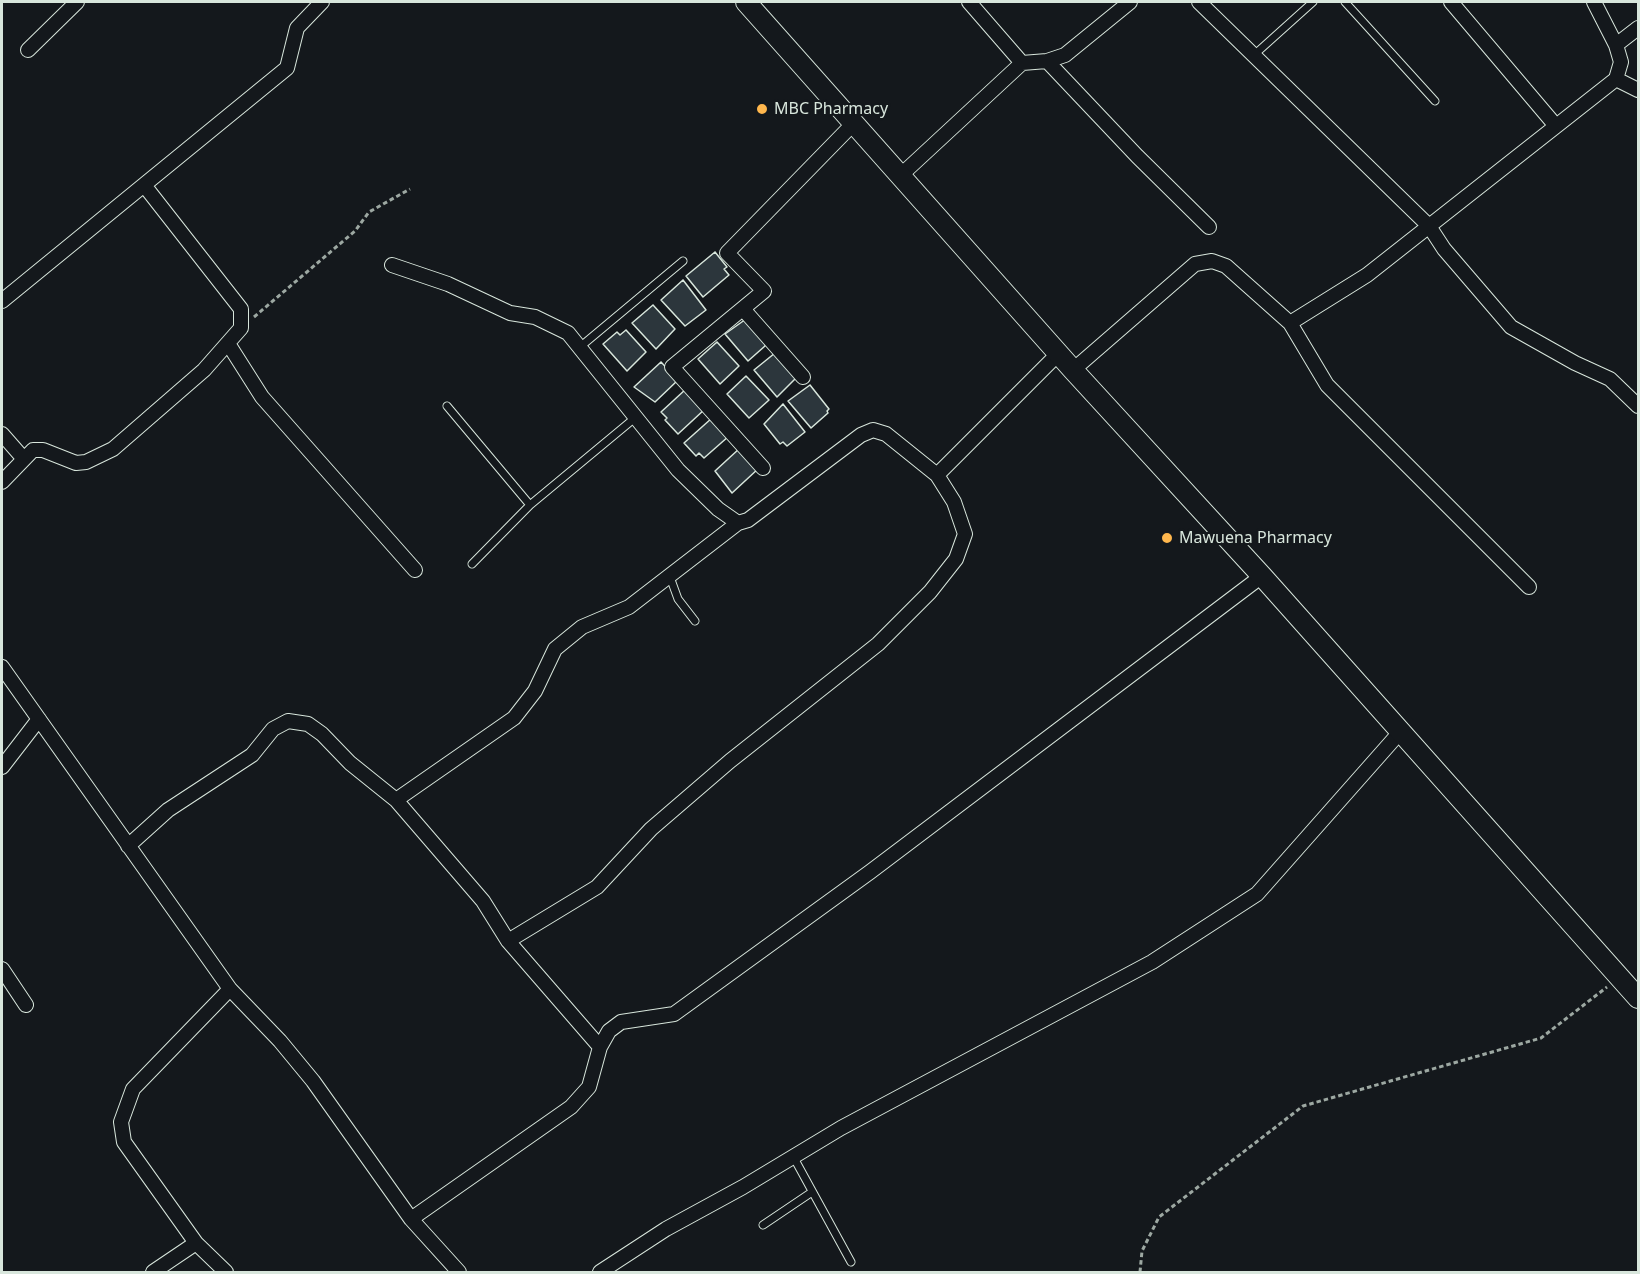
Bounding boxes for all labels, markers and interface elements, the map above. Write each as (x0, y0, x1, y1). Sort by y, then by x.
place label: MBC Pharmacy (774, 99, 888, 119)
marker: MBC Pharmacy (755, 102, 769, 116)
place label: Mawuena Pharmacy (1179, 528, 1332, 548)
marker: Mawuena Pharmacy (1160, 531, 1174, 545)

